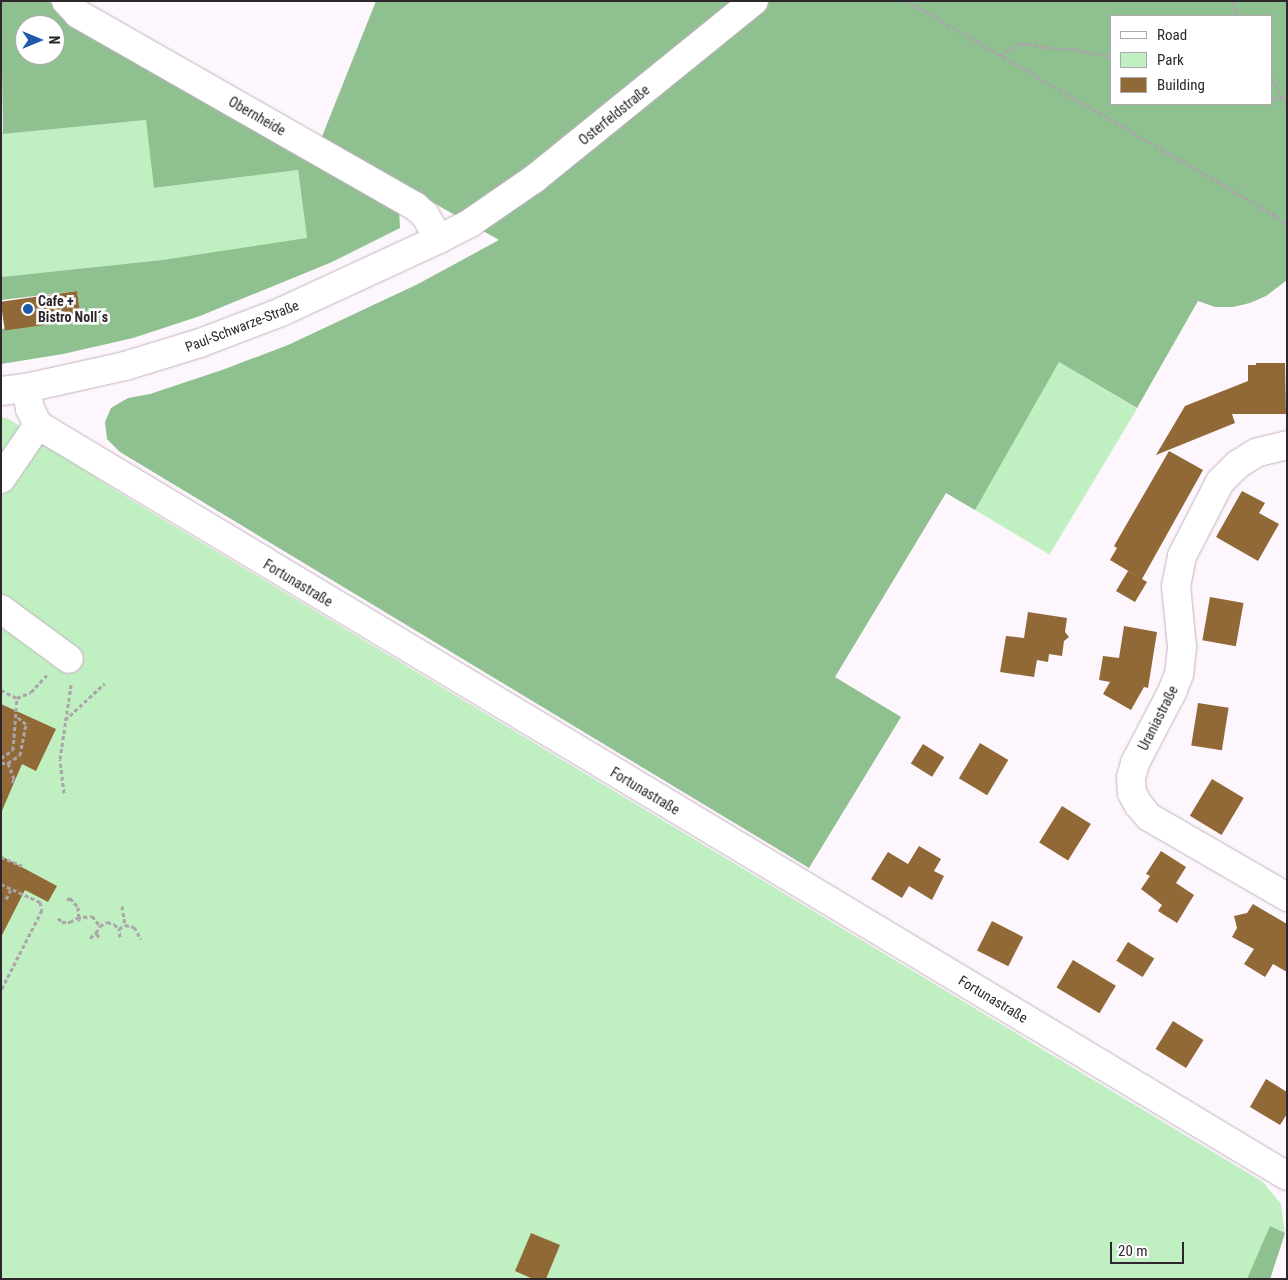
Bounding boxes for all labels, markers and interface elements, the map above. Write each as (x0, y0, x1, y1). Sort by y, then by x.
north arrow (15, 15, 65, 65)
legend (1110, 15, 1273, 105)
text: Road (1157, 26, 1187, 44)
text: N (46, 36, 62, 44)
text: Park (1157, 51, 1184, 69)
text: Building (1157, 76, 1205, 94)
street label: Osterfeldstraße (575, 81, 653, 149)
street label: Obernheide (226, 93, 288, 139)
place label: Cafe + Bistro Noll´s (38, 293, 108, 326)
street label: Paul-Schwarze-Straße (183, 297, 301, 355)
marker: Cafe + Bistro Noll´s (22, 303, 34, 315)
street label: Fortunastraße (260, 556, 336, 610)
street label: Uraniastraße (1135, 683, 1181, 753)
street label: Fortunastraße (607, 764, 683, 818)
street label: Fortunastraße (955, 972, 1031, 1026)
scale bar (1113, 1232, 1187, 1264)
text: 20 m (1118, 1242, 1148, 1260)

